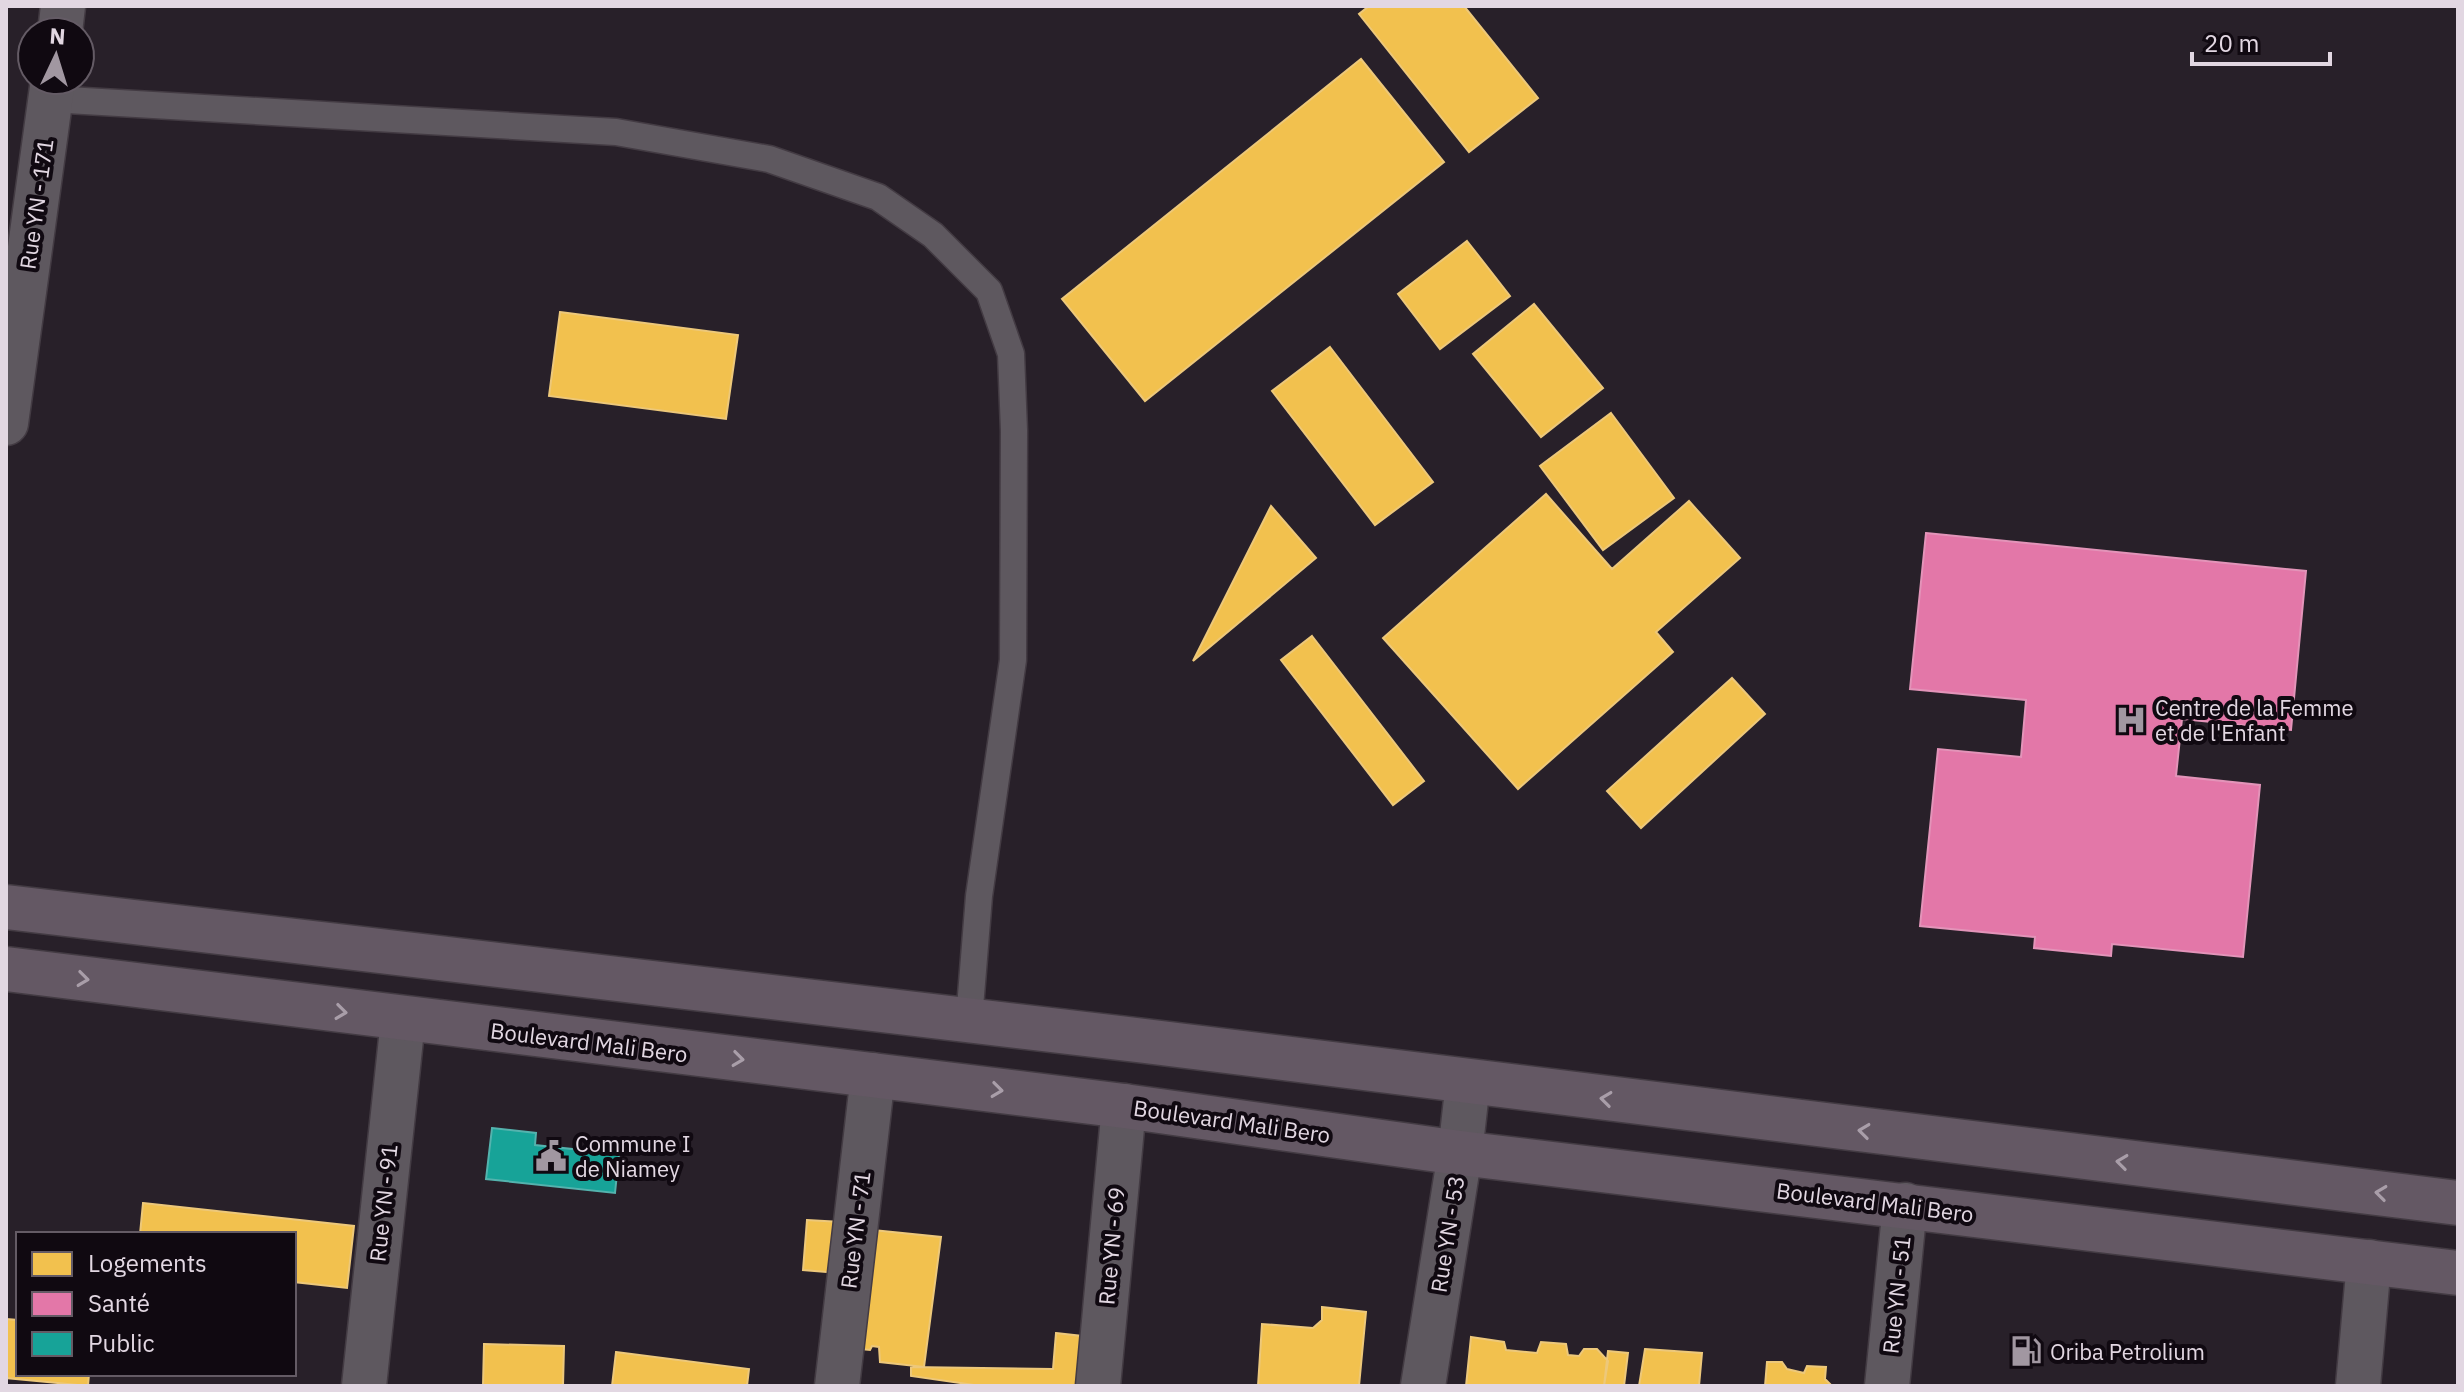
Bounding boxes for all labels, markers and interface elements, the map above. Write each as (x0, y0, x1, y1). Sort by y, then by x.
north arrow (16, 16, 96, 96)
scale bar (2192, 16, 2330, 66)
text: N (48, 21, 66, 51)
text: 20 m (2204, 27, 2259, 59)
street label: Rue YN - 171 (13, 137, 59, 271)
place label: Centre de la Femme et de l'Enfant (2155, 693, 2353, 747)
hospital icon: Centre de la Femme et de l'Enfant (2114, 703, 2148, 737)
one-way arrow (76, 970, 90, 987)
one-way arrow (334, 1003, 348, 1020)
street label: Boulevard Mali Bero (489, 1016, 689, 1068)
one-way arrow (732, 1051, 745, 1068)
one-way arrow (990, 1082, 1003, 1099)
one-way arrow (1599, 1091, 1612, 1108)
street label: Boulevard Mali Bero (1132, 1093, 1332, 1149)
one-way arrow (1857, 1123, 1870, 1140)
place label: Commune I de Niamey (575, 1129, 690, 1183)
public building icon: Commune I de Niamey (534, 1139, 568, 1173)
street label: Rue YN - 91 (362, 1143, 404, 1263)
one-way arrow (2116, 1154, 2129, 1171)
street label: Rue YN - 71 (833, 1170, 877, 1290)
street label: Rue YN - 53 (1423, 1173, 1471, 1295)
street label: Boulevard Mali Bero (1775, 1176, 1975, 1228)
one-way arrow (2374, 1185, 2387, 1202)
street label: Rue YN - 69 (1091, 1186, 1131, 1306)
legend (16, 1232, 296, 1376)
street label: Rue YN - 51 (1875, 1235, 1917, 1355)
text: Logements (88, 1247, 207, 1279)
text: Santé (88, 1287, 150, 1319)
text: Public (88, 1327, 155, 1359)
fuel station icon: Oriba Petrolium (2009, 1334, 2043, 1368)
place label: Oriba Petrolium (2050, 1337, 2205, 1366)

